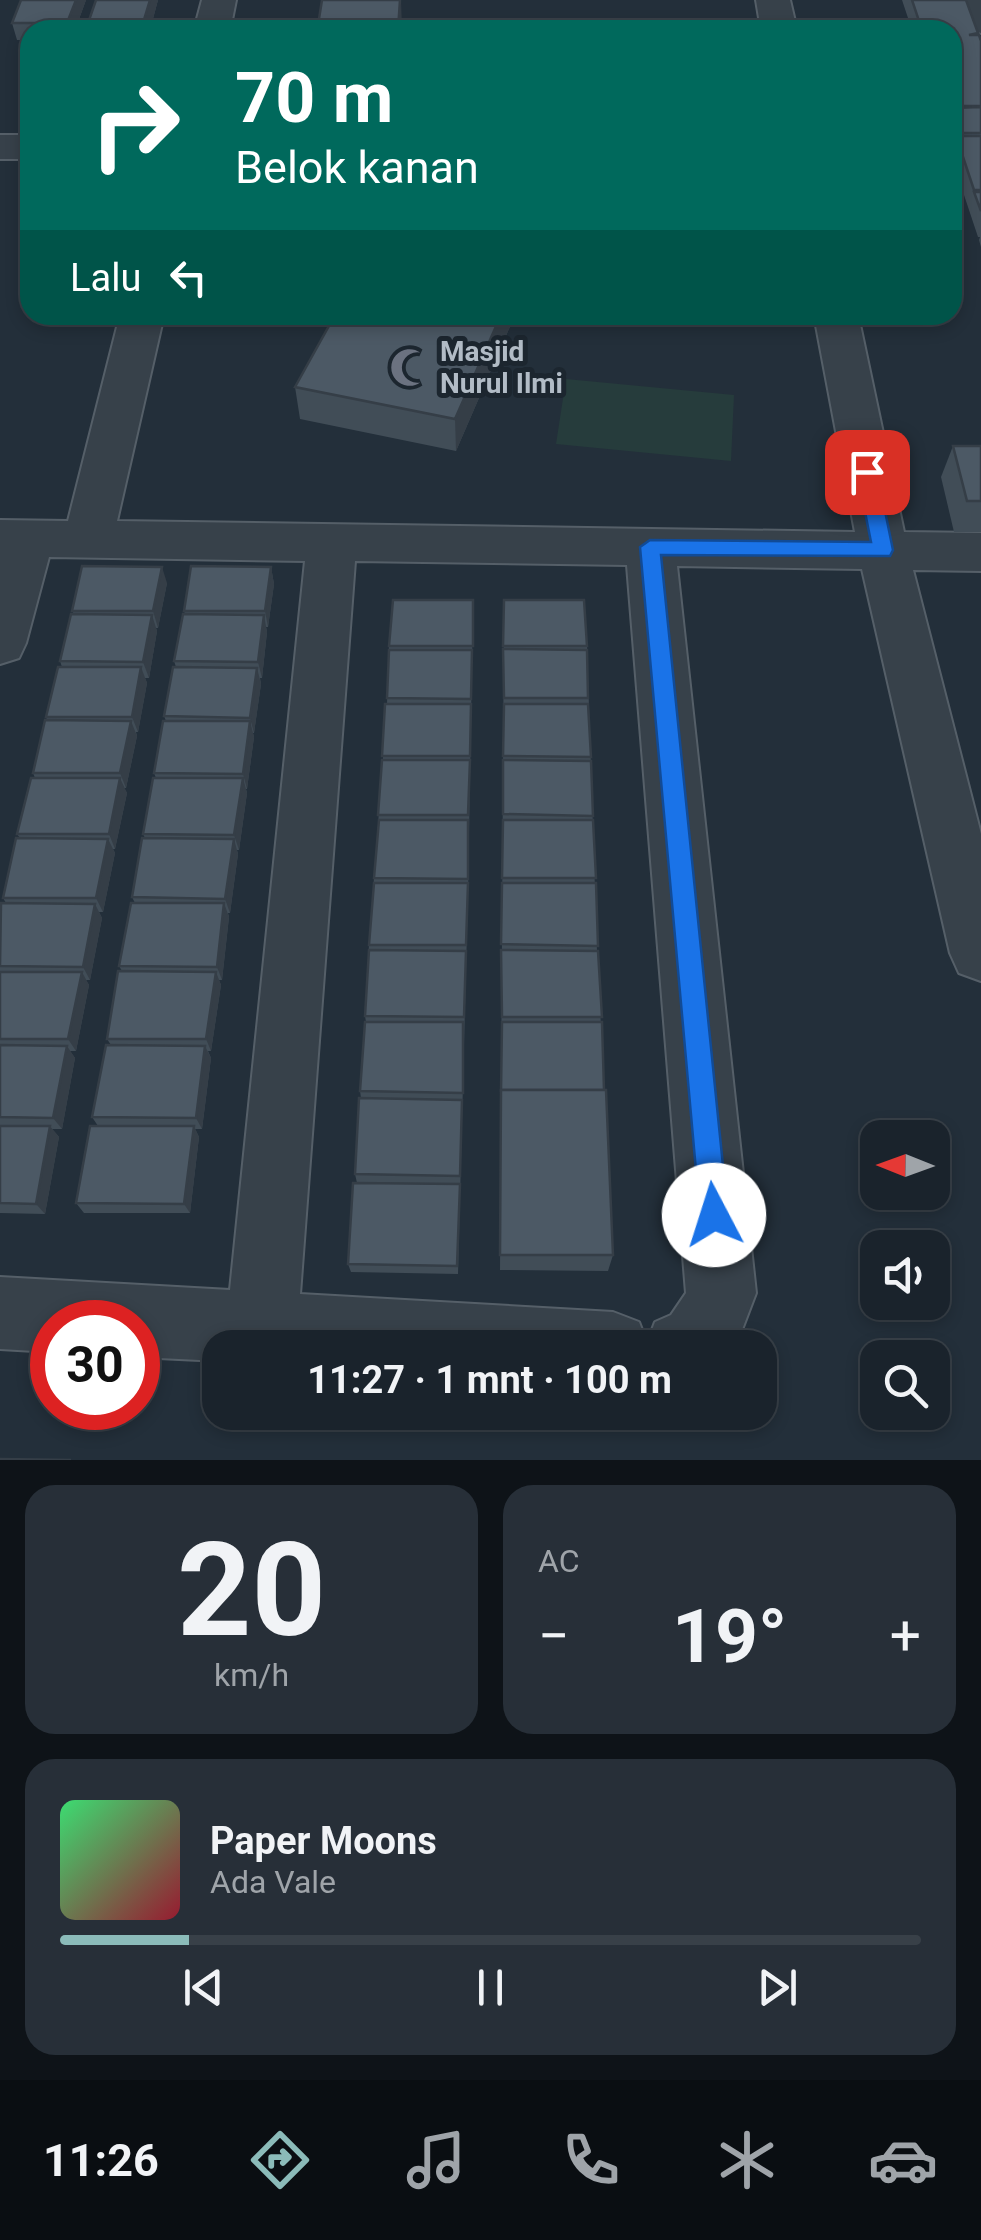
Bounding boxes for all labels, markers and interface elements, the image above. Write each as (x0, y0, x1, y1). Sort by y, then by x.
text: 70 m (235, 57, 393, 139)
icon: right (70, 60, 200, 190)
text: Belok kanan (235, 141, 479, 194)
icon: left (161, 250, 216, 305)
text: Lalu (70, 256, 141, 300)
place label: Masjid Nurul Ilmi (440, 335, 563, 400)
mosque icon: Masjid Nurul Ilmi (389, 346, 431, 388)
pin (825, 430, 910, 515)
icon: arrive (840, 445, 895, 500)
north arrow (860, 1120, 950, 1210)
map controls (860, 1120, 950, 1430)
position arrow (662, 1163, 766, 1267)
button: sound (860, 1230, 950, 1320)
speed limit sign: 30 (30, 1300, 160, 1430)
button: search (860, 1340, 950, 1430)
text: 11:27 · 1 mnt · 100 m (307, 1358, 672, 1402)
text: 20 (177, 1514, 326, 1667)
text: AC (538, 1542, 580, 1580)
text: 19° (672, 1592, 787, 1680)
text: − (538, 1604, 569, 1668)
text: + (890, 1604, 921, 1668)
text: km/h (214, 1656, 289, 1694)
text: Paper Moons (210, 1819, 437, 1863)
text: Ada Vale (210, 1863, 336, 1901)
icon: previous (176, 1960, 231, 2015)
icon: pause (463, 1960, 518, 2015)
icon: next (750, 1960, 805, 2015)
icon: directions (245, 2125, 315, 2195)
icon: music (401, 2125, 471, 2195)
icon: phone (556, 2125, 626, 2195)
icon: climate (712, 2125, 782, 2195)
icon: car (868, 2125, 938, 2195)
text: 11:26 (43, 2134, 159, 2187)

